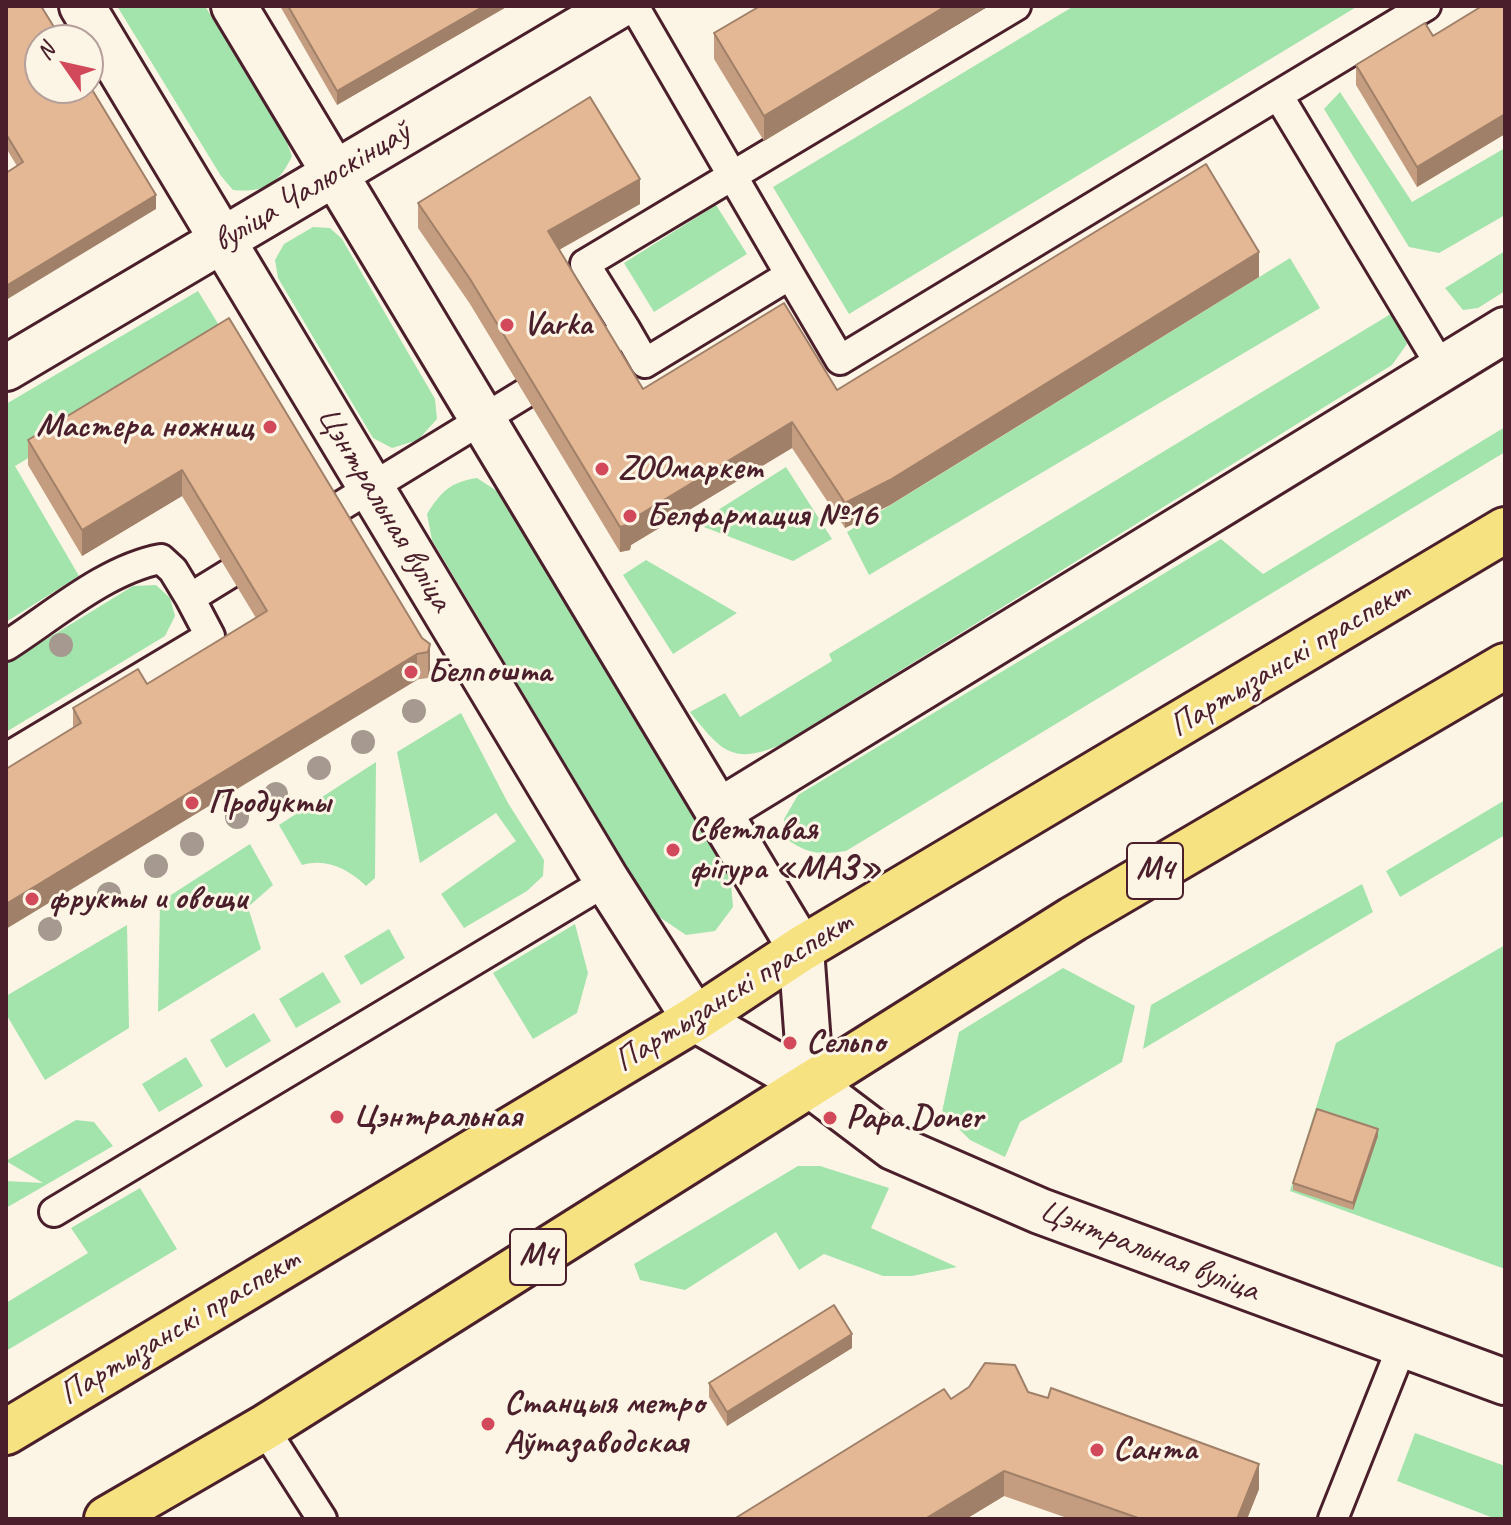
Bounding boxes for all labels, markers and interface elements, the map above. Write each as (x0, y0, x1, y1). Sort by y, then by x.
north arrow (24, 24, 104, 104)
text: N (30, 38, 61, 65)
street label: вуліца Чалюскінцаў (206, 112, 418, 262)
place label: Varka (523, 305, 592, 345)
marker: Varka (498, 316, 516, 334)
street label: Цэнтральная вуліца (307, 399, 461, 619)
place label: Мастера ножниц (36, 407, 254, 447)
marker: Мастера ножниц (261, 418, 279, 436)
place label: ZOOмаркет (618, 449, 762, 489)
marker: ZOOмаркет (593, 460, 611, 478)
place label: Белфармация №16 (646, 496, 877, 536)
marker: Белфармация №16 (621, 507, 639, 525)
street label: Партызанскі праспект (1162, 571, 1418, 747)
place label: Белпошта (427, 652, 551, 692)
marker: Белпошта (402, 663, 420, 681)
place label: Продукты (208, 783, 331, 823)
marker: Продукты (183, 794, 201, 812)
place label: Светлавая фігура «МАЗ» (689, 810, 881, 890)
marker: Светлавая фігура «МАЗ» (664, 841, 682, 859)
road number: М4 (1127, 843, 1183, 899)
place label: фрукты и овощи (48, 879, 247, 919)
marker: фрукты и овощи (23, 890, 41, 908)
street label: Партызанскі праспект (607, 902, 861, 1082)
place label: Сельпо (806, 1023, 885, 1063)
marker: Сельпо (781, 1034, 799, 1052)
place label: Цэнтральная (353, 1097, 522, 1137)
place label: Papa Doner (846, 1098, 983, 1138)
marker: Цэнтральная (328, 1108, 346, 1126)
marker: Papa Doner (821, 1109, 839, 1127)
street label: Цэнтральная вуліца (1033, 1190, 1265, 1312)
road number: М4 (510, 1229, 566, 1285)
street label: Партызанскі праспект (52, 1239, 308, 1415)
place label: Станцыя метро Аўтазаводская (504, 1384, 704, 1464)
marker: Станцыя метро Аўтазаводская (479, 1415, 497, 1433)
place label: Санта (1113, 1430, 1197, 1470)
marker: Санта (1088, 1441, 1106, 1459)

